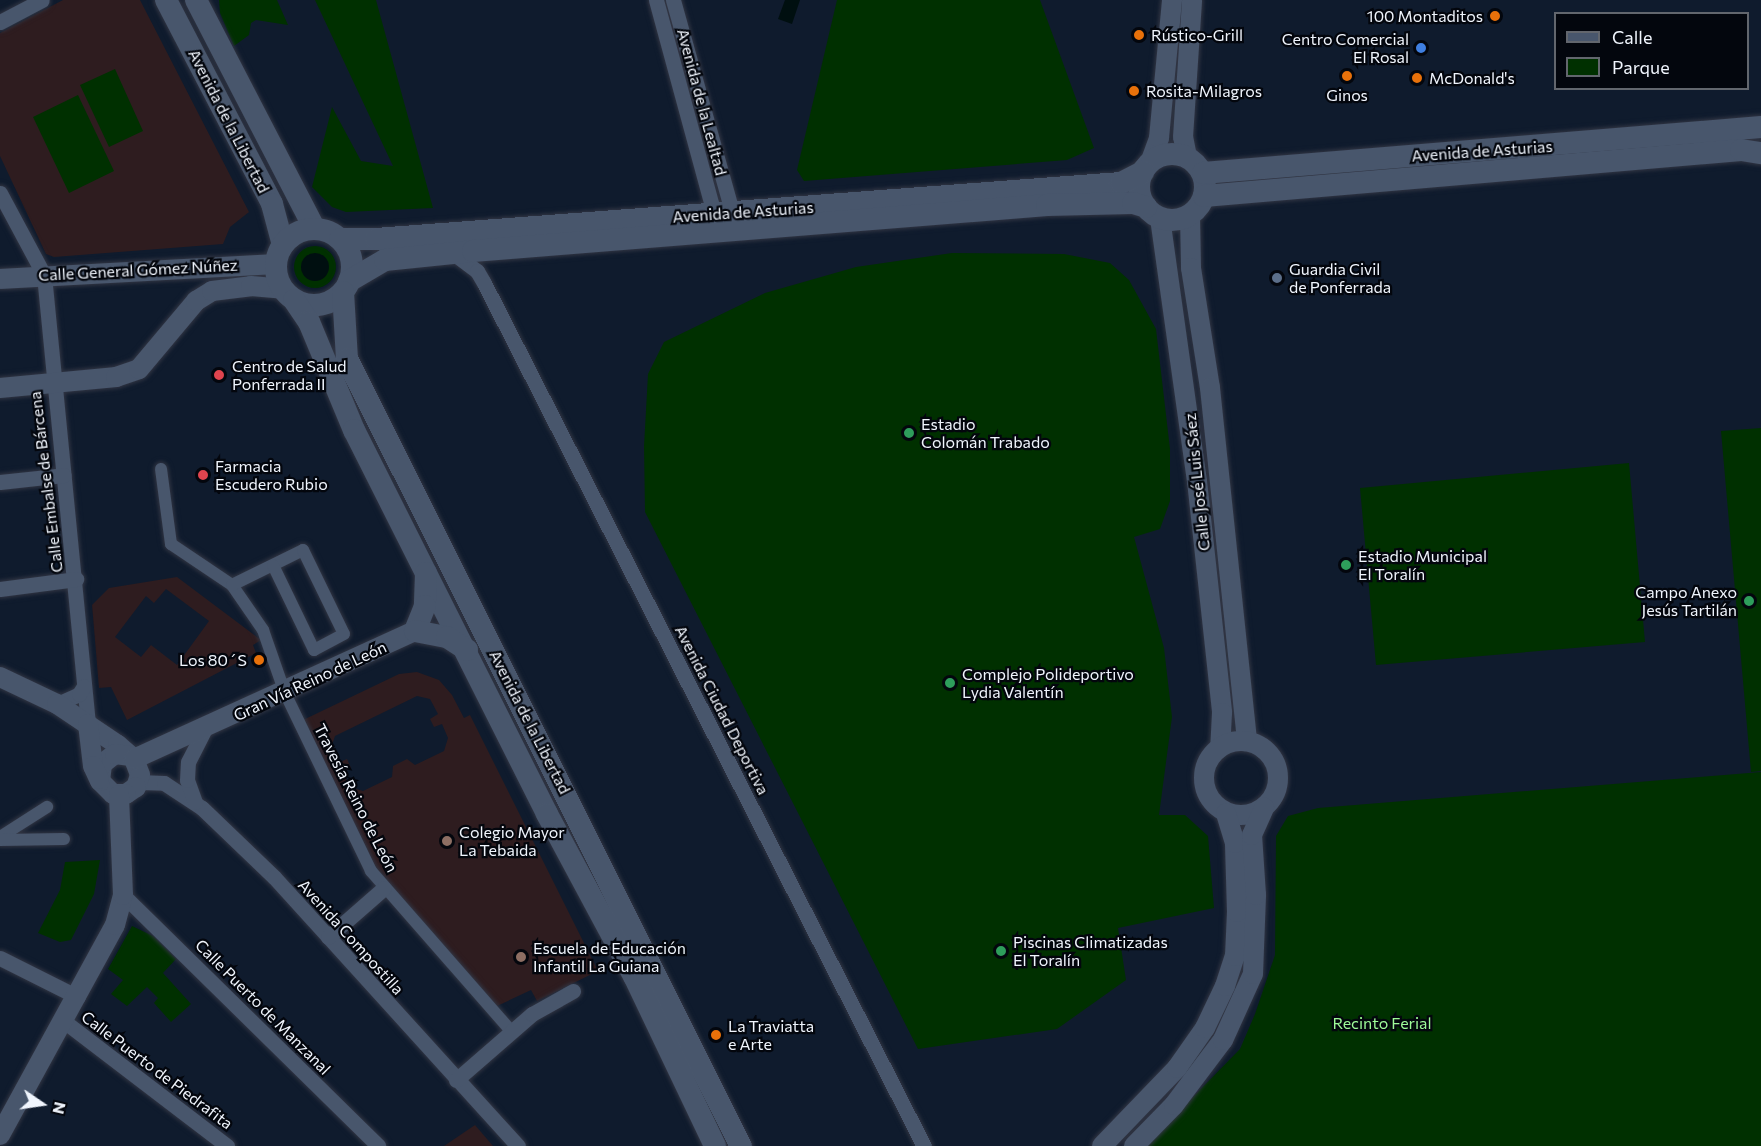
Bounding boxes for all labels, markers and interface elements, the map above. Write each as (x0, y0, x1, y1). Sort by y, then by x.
place label: 100 Montaditos (1367, 6, 1483, 26)
marker: 100 Montaditos (1488, 9, 1502, 23)
legend (1554, 12, 1749, 90)
place label: Rústico-Grill (1151, 25, 1243, 45)
street label: Avenida de la Lealtad (673, 26, 731, 178)
text: Calle (1612, 26, 1652, 48)
marker: Rústico-Grill (1132, 28, 1146, 42)
place label: Centro Comercial El Rosal (1282, 29, 1409, 67)
marker: Centro Comercial El Rosal (1414, 41, 1428, 55)
street label: Avenida de la Libertad (184, 46, 274, 196)
text: Parque (1612, 56, 1670, 78)
place label: McDonald's (1429, 68, 1515, 88)
marker: Ginos (1340, 69, 1354, 83)
marker: McDonald's (1410, 71, 1424, 85)
place label: Rosita-Milagros (1146, 81, 1262, 101)
marker: Rosita-Milagros (1127, 84, 1141, 98)
place label: Ginos (1326, 85, 1368, 105)
street label: Avenida de Asturias (1411, 136, 1553, 166)
street label: Avenida de Asturias (672, 197, 814, 227)
street label: Calle General Gómez Núñez (38, 255, 238, 285)
place label: Guardia Civil de Ponferrada (1289, 259, 1391, 297)
marker: Guardia Civil de Ponferrada (1270, 271, 1284, 285)
place label: Centro de Salud Ponferrada II (232, 356, 347, 394)
marker: Centro de Salud Ponferrada II (210, 366, 228, 384)
street label: Calle Embalse de Bárcena (25, 390, 67, 574)
street label: Calle José Luis Sáez (1180, 412, 1214, 552)
place label: Estadio Colomán Trabado (921, 414, 1050, 452)
marker: Estadio Colomán Trabado (902, 426, 916, 440)
place label: Farmacia Escudero Rubio (215, 456, 328, 494)
marker: Farmacia Escudero Rubio (196, 468, 210, 482)
place label: Estadio Municipal El Toralín (1358, 546, 1487, 584)
marker: Estadio Municipal El Toralín (1339, 558, 1353, 572)
place label: Campo Anexo Jesús Tartilán (1635, 582, 1737, 620)
marker: Campo Anexo Jesús Tartilán (1742, 594, 1756, 608)
street label: Avenida Ciudad Deportiva (671, 622, 773, 798)
street label: Gran Vía Reino de León (230, 637, 390, 725)
street label: Avenida de la Libertad (485, 647, 575, 797)
place label: Los 80´S (179, 650, 247, 670)
marker: Los 80´S (252, 653, 266, 667)
place label: Complejo Polideportivo Lydia Valentín (962, 664, 1134, 702)
marker: Complejo Polideportivo Lydia Valentín (943, 676, 957, 690)
street label: Travesía Reino de León (310, 721, 402, 875)
place label: Colegio Mayor La Tebaida (459, 822, 565, 860)
marker: Colegio Mayor La Tebaida (440, 834, 454, 848)
street label: Avenida Compostilla (294, 875, 408, 999)
place label: Piscinas Climatizadas El Toralín (1013, 932, 1168, 970)
street label: Calle Puerto de Manzanal (191, 935, 335, 1079)
place label: Escuela de Educación Infantil La Guiana (533, 938, 686, 976)
marker: Piscinas Climatizadas El Toralín (994, 944, 1008, 958)
marker: Escuela de Educación Infantil La Guiana (514, 950, 528, 964)
street label: Calle Puerto de Piedrafita (78, 1007, 236, 1133)
park label: Recinto Ferial (1332, 1013, 1432, 1033)
place label: La Traviatta e Arte (728, 1016, 814, 1054)
marker: La Traviatta e Arte (709, 1028, 723, 1042)
north arrow (12, 1074, 72, 1134)
text: N (49, 1100, 71, 1116)

